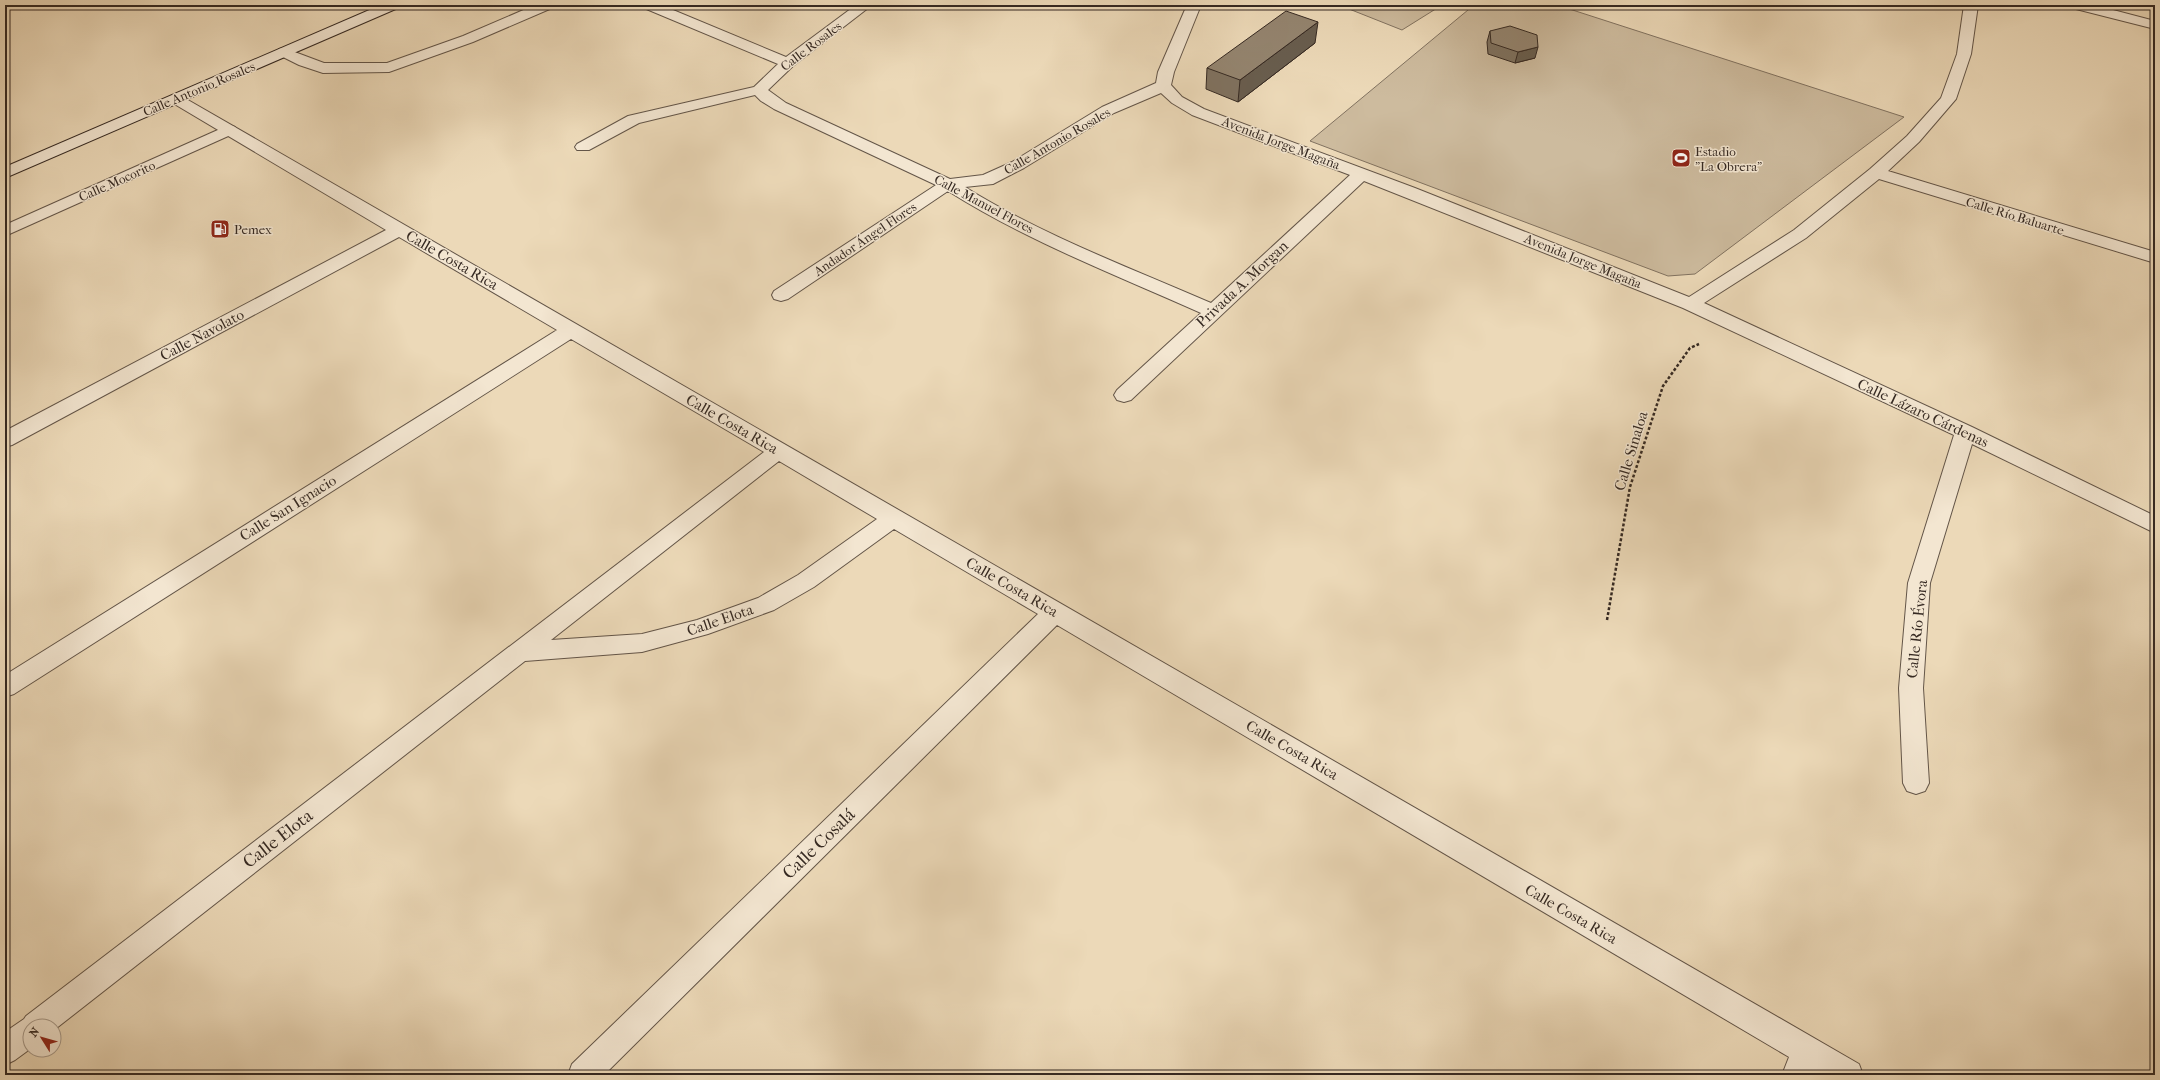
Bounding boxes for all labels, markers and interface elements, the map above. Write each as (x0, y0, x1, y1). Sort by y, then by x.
street label: Calle Rosales (778, 18, 845, 74)
street label: Calle Antonio Rosales (141, 59, 257, 119)
street label: Calle Antonio Rosales (1001, 104, 1113, 178)
street label: Avenida Jorge Magaña (1219, 113, 1343, 173)
place label: Estadio "La Obrera" (1695, 144, 1762, 174)
sports icon: Estadio "La Obrera" (1670, 147, 1692, 169)
street label: Calle Mocorito (76, 157, 158, 205)
street label: Calle Manuel Flores (932, 172, 1036, 237)
street label: Calle Río Baluarte (1964, 194, 2066, 238)
street label: Andador Ángel Flores (810, 199, 919, 279)
fuel station icon: Pemex (209, 218, 231, 240)
place label: Pemex (234, 222, 272, 237)
street label: Calle Costa Rica (403, 226, 502, 294)
street label: Avenida Jorge Magaña (1521, 230, 1645, 292)
street label: Privada A. Morgan (1192, 237, 1292, 331)
street label: Calle Navolato (157, 305, 247, 365)
street label: Calle Lázaro Cárdenas (1855, 375, 1992, 451)
street label: Calle Costa Rica (683, 390, 782, 458)
street label: Calle Sinaloa (1610, 408, 1652, 493)
street label: Calle San Ignacio (236, 471, 340, 545)
street label: Calle Costa Rica (963, 553, 1062, 621)
street label: Calle Río Évora (1903, 578, 1931, 679)
street label: Calle Elota (685, 600, 756, 640)
street label: Calle Costa Rica (1243, 716, 1342, 784)
street label: Calle Cosalá (778, 804, 860, 884)
street label: Calle Elota (239, 805, 318, 873)
street label: Calle Costa Rica (1522, 880, 1621, 948)
north arrow (22, 1018, 62, 1058)
text: N (27, 1025, 43, 1040)

